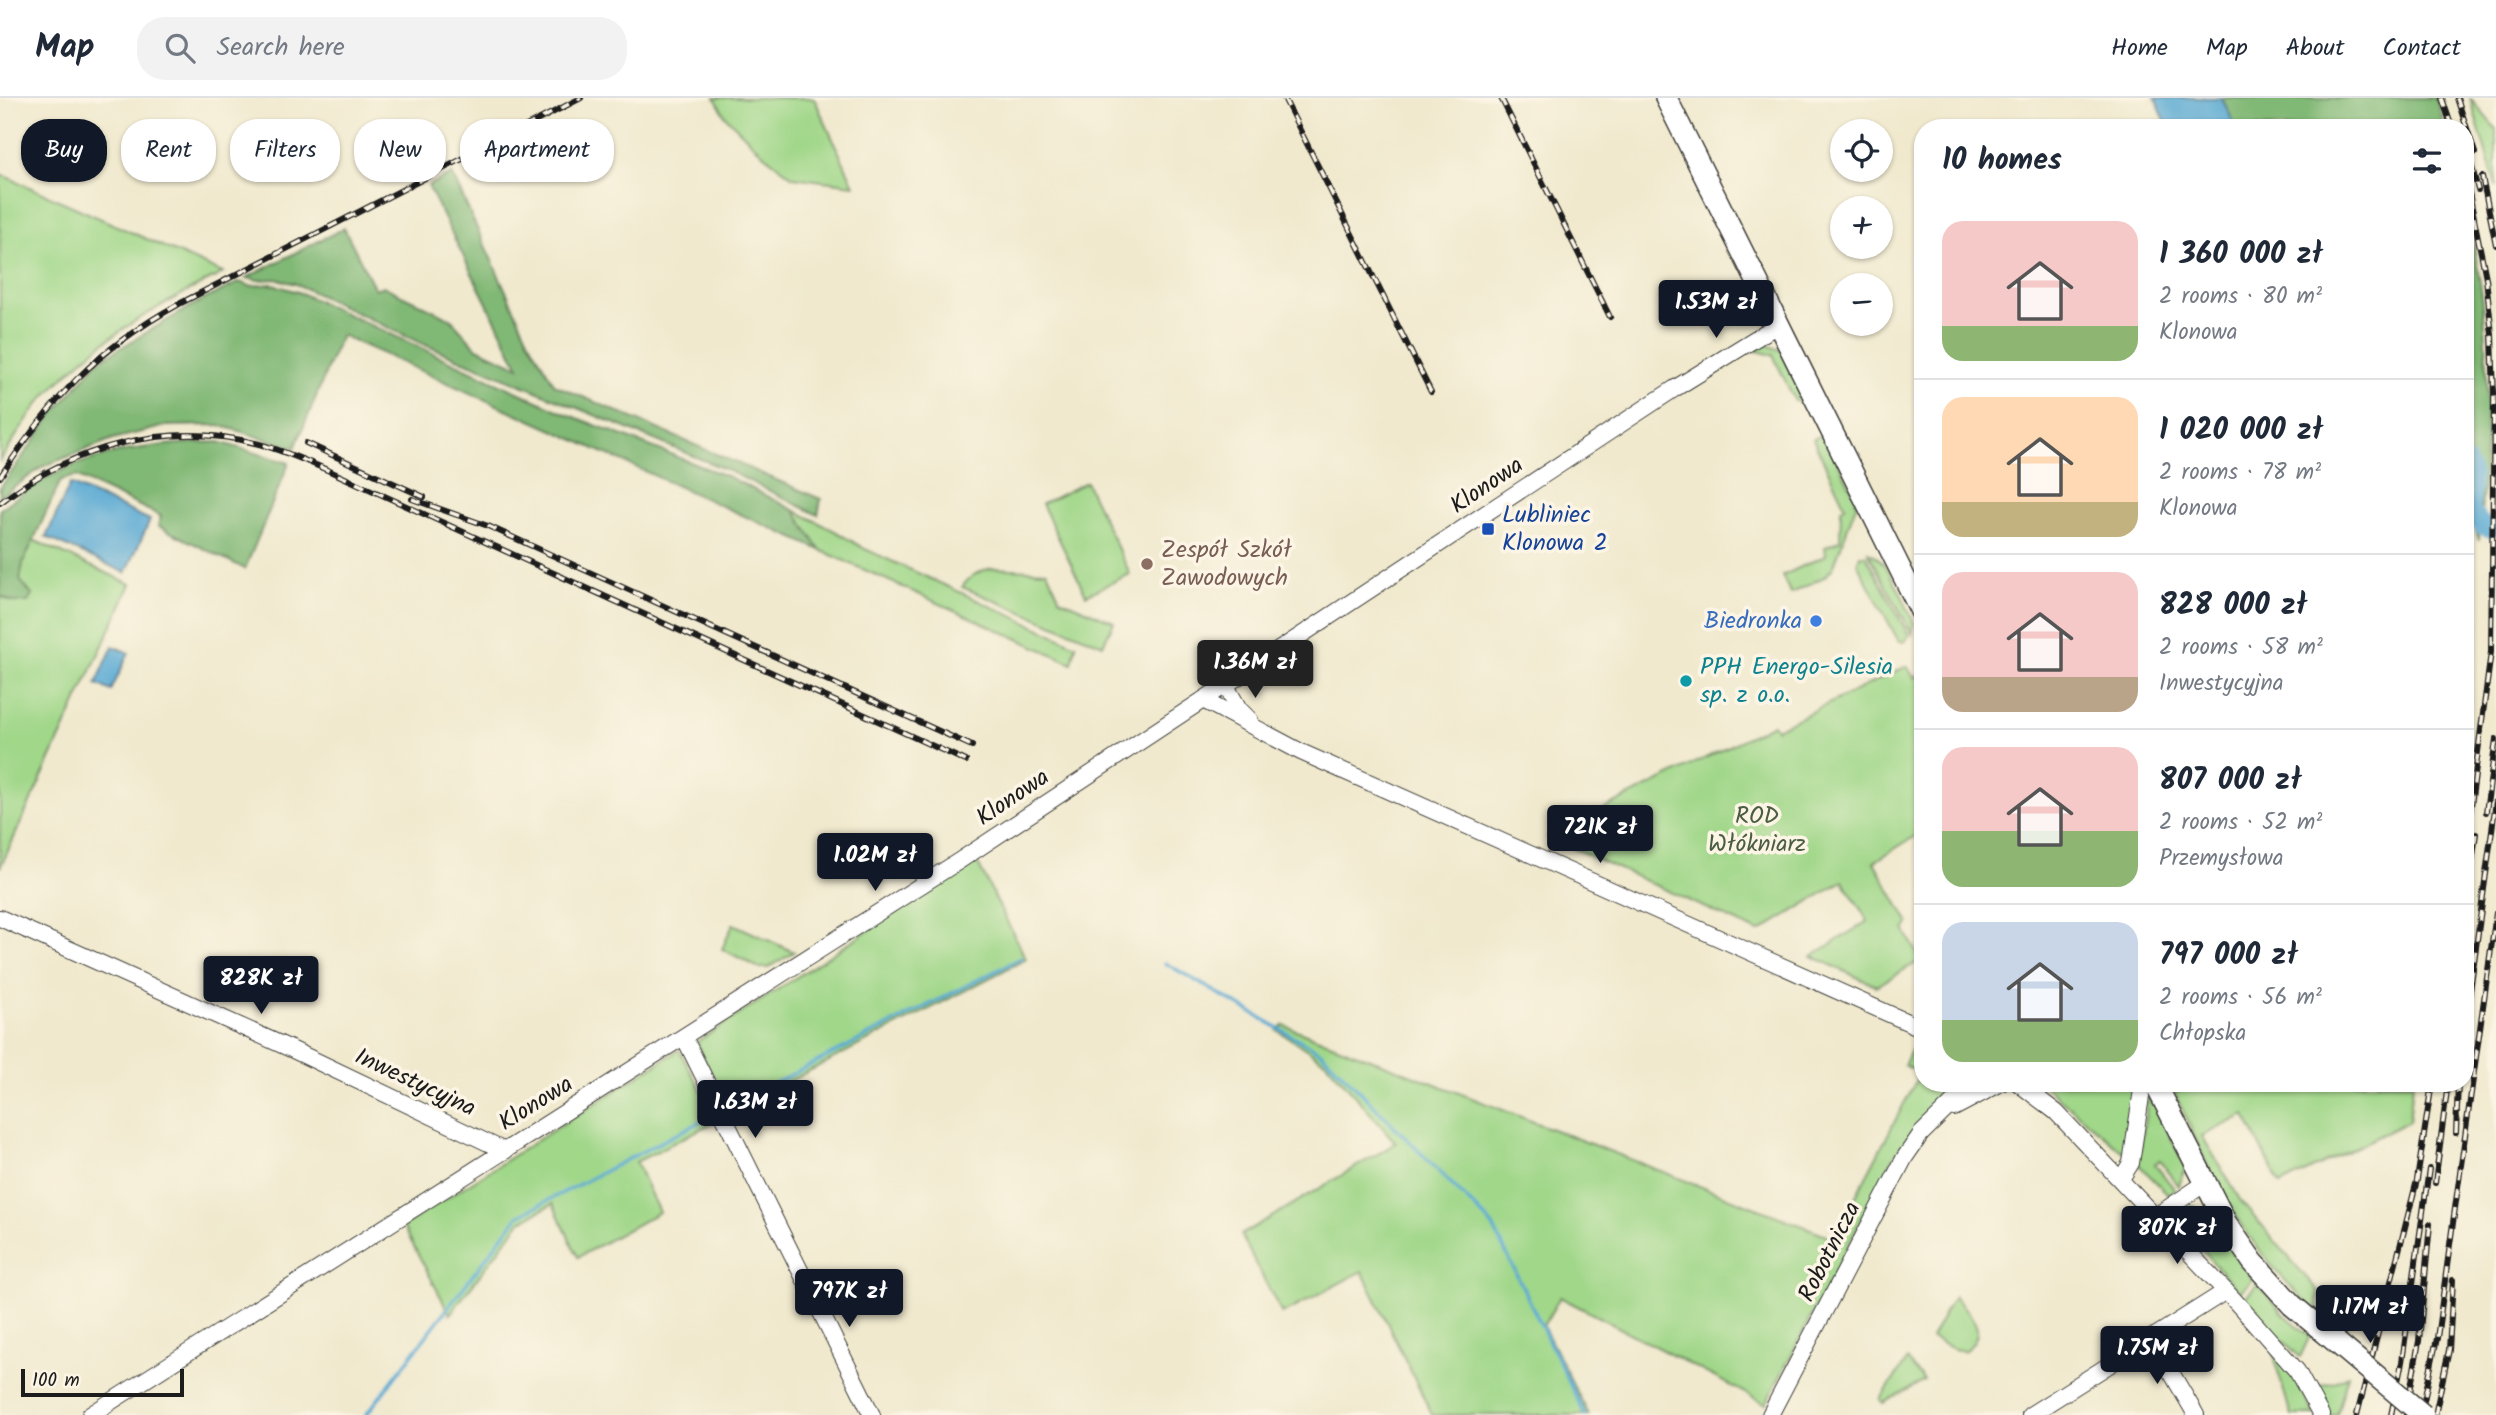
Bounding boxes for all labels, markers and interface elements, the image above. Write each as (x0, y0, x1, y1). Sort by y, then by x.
search box (137, 17, 627, 80)
text: Map (35, 22, 95, 75)
text: Search here (217, 27, 345, 69)
icon: search (161, 29, 199, 67)
text: Home (2111, 29, 2168, 68)
text: Map (2206, 29, 2248, 68)
text: About (2286, 29, 2344, 68)
text: Contact (2382, 29, 2461, 68)
chip: Buy (21, 119, 107, 182)
chip: Rent (121, 119, 216, 182)
chip: Filters (230, 119, 340, 182)
chip: New (354, 119, 446, 182)
chip: Apartment (460, 119, 614, 182)
map controls (1830, 119, 1893, 336)
button: locate (1830, 119, 1893, 182)
text: 10 homes (1942, 137, 2062, 185)
icon: filters (2408, 142, 2446, 180)
button: + (1830, 196, 1893, 259)
text: 1 360 000 zł (2159, 231, 2323, 279)
icon: home (1998, 249, 2082, 333)
button: − (1830, 273, 1893, 336)
text: 2 rooms · 80 m² (2159, 279, 2322, 315)
pin: 1.53M zł (1644, 280, 1788, 340)
text: 1.53M zł (1675, 285, 1757, 321)
text: Klonowa (2159, 315, 2238, 351)
text: 1 020 000 zł (2159, 407, 2323, 455)
icon: home (1998, 425, 2082, 509)
street label: Klonowa (1442, 447, 1532, 525)
text: 2 rooms · 78 m² (2159, 455, 2321, 491)
text: Klonowa (2159, 491, 2238, 527)
place label: Lubliniec Klonowa 2 (1502, 496, 1608, 563)
marker: Lubliniec Klonowa 2 (1480, 521, 1496, 537)
place label: Zespół Szkół Zawodowych (1161, 531, 1293, 598)
marker: Zespół Szkół Zawodowych (1139, 556, 1155, 572)
text: 828 000 zł (2159, 582, 2307, 630)
icon: home (1998, 600, 2082, 684)
place label: Biedronka (1704, 602, 1802, 641)
marker: Biedronka (1808, 613, 1824, 629)
text: 2 rooms · 58 m² (2159, 630, 2323, 666)
pin: 1.36M zł (1183, 640, 1327, 700)
text: 1.36M zł (1213, 645, 1297, 681)
place label: PPH Energo-Silesia sp. z o.o. (1700, 648, 1893, 715)
text: Inwestycyjna (2159, 666, 2284, 702)
marker: PPH Energo-Silesia sp. z o.o. (1678, 673, 1694, 689)
text: 807 000 zł (2159, 757, 2301, 805)
street label: Klonowa (968, 759, 1058, 837)
icon: home (1998, 775, 2082, 859)
park label: ROD Włókniarz (1708, 797, 1806, 864)
text: 2 rooms · 52 m² (2159, 805, 2322, 841)
pin: 721K zł (1535, 806, 1665, 865)
text: 721K zł (1563, 810, 1637, 846)
pin: 1.02M zł (803, 834, 947, 893)
text: 1.02M zł (833, 838, 917, 874)
text: Przemysłowa (2159, 841, 2283, 877)
text: 797 000 zł (2159, 932, 2298, 980)
icon: home (1998, 950, 2082, 1034)
pin: 828K zł (196, 956, 326, 1016)
text: 828K zł (219, 961, 303, 997)
text: 2 rooms · 56 m² (2159, 980, 2322, 1016)
text: Chłopska (2159, 1016, 2246, 1052)
street label: Inwestycyjna (348, 1038, 482, 1128)
street label: Klonowa (491, 1066, 581, 1142)
pin: 1.63M zł (683, 1080, 827, 1140)
text: 1.63M zł (713, 1085, 797, 1121)
street label: Robotnicza (1788, 1195, 1872, 1309)
pin: 807K zł (2112, 1206, 2242, 1266)
text: 807K zł (2138, 1211, 2216, 1247)
pin: 797K zł (784, 1270, 914, 1329)
text: 797K zł (811, 1274, 887, 1310)
pin: 1.17M zł (2298, 1286, 2442, 1345)
text: 1.17M zł (2332, 1290, 2408, 1326)
pin: 1.75M zł (2085, 1326, 2229, 1386)
text: 1.75M zł (2117, 1331, 2197, 1367)
scale bar (21, 1366, 184, 1398)
text: 100 m (32, 1366, 80, 1396)

